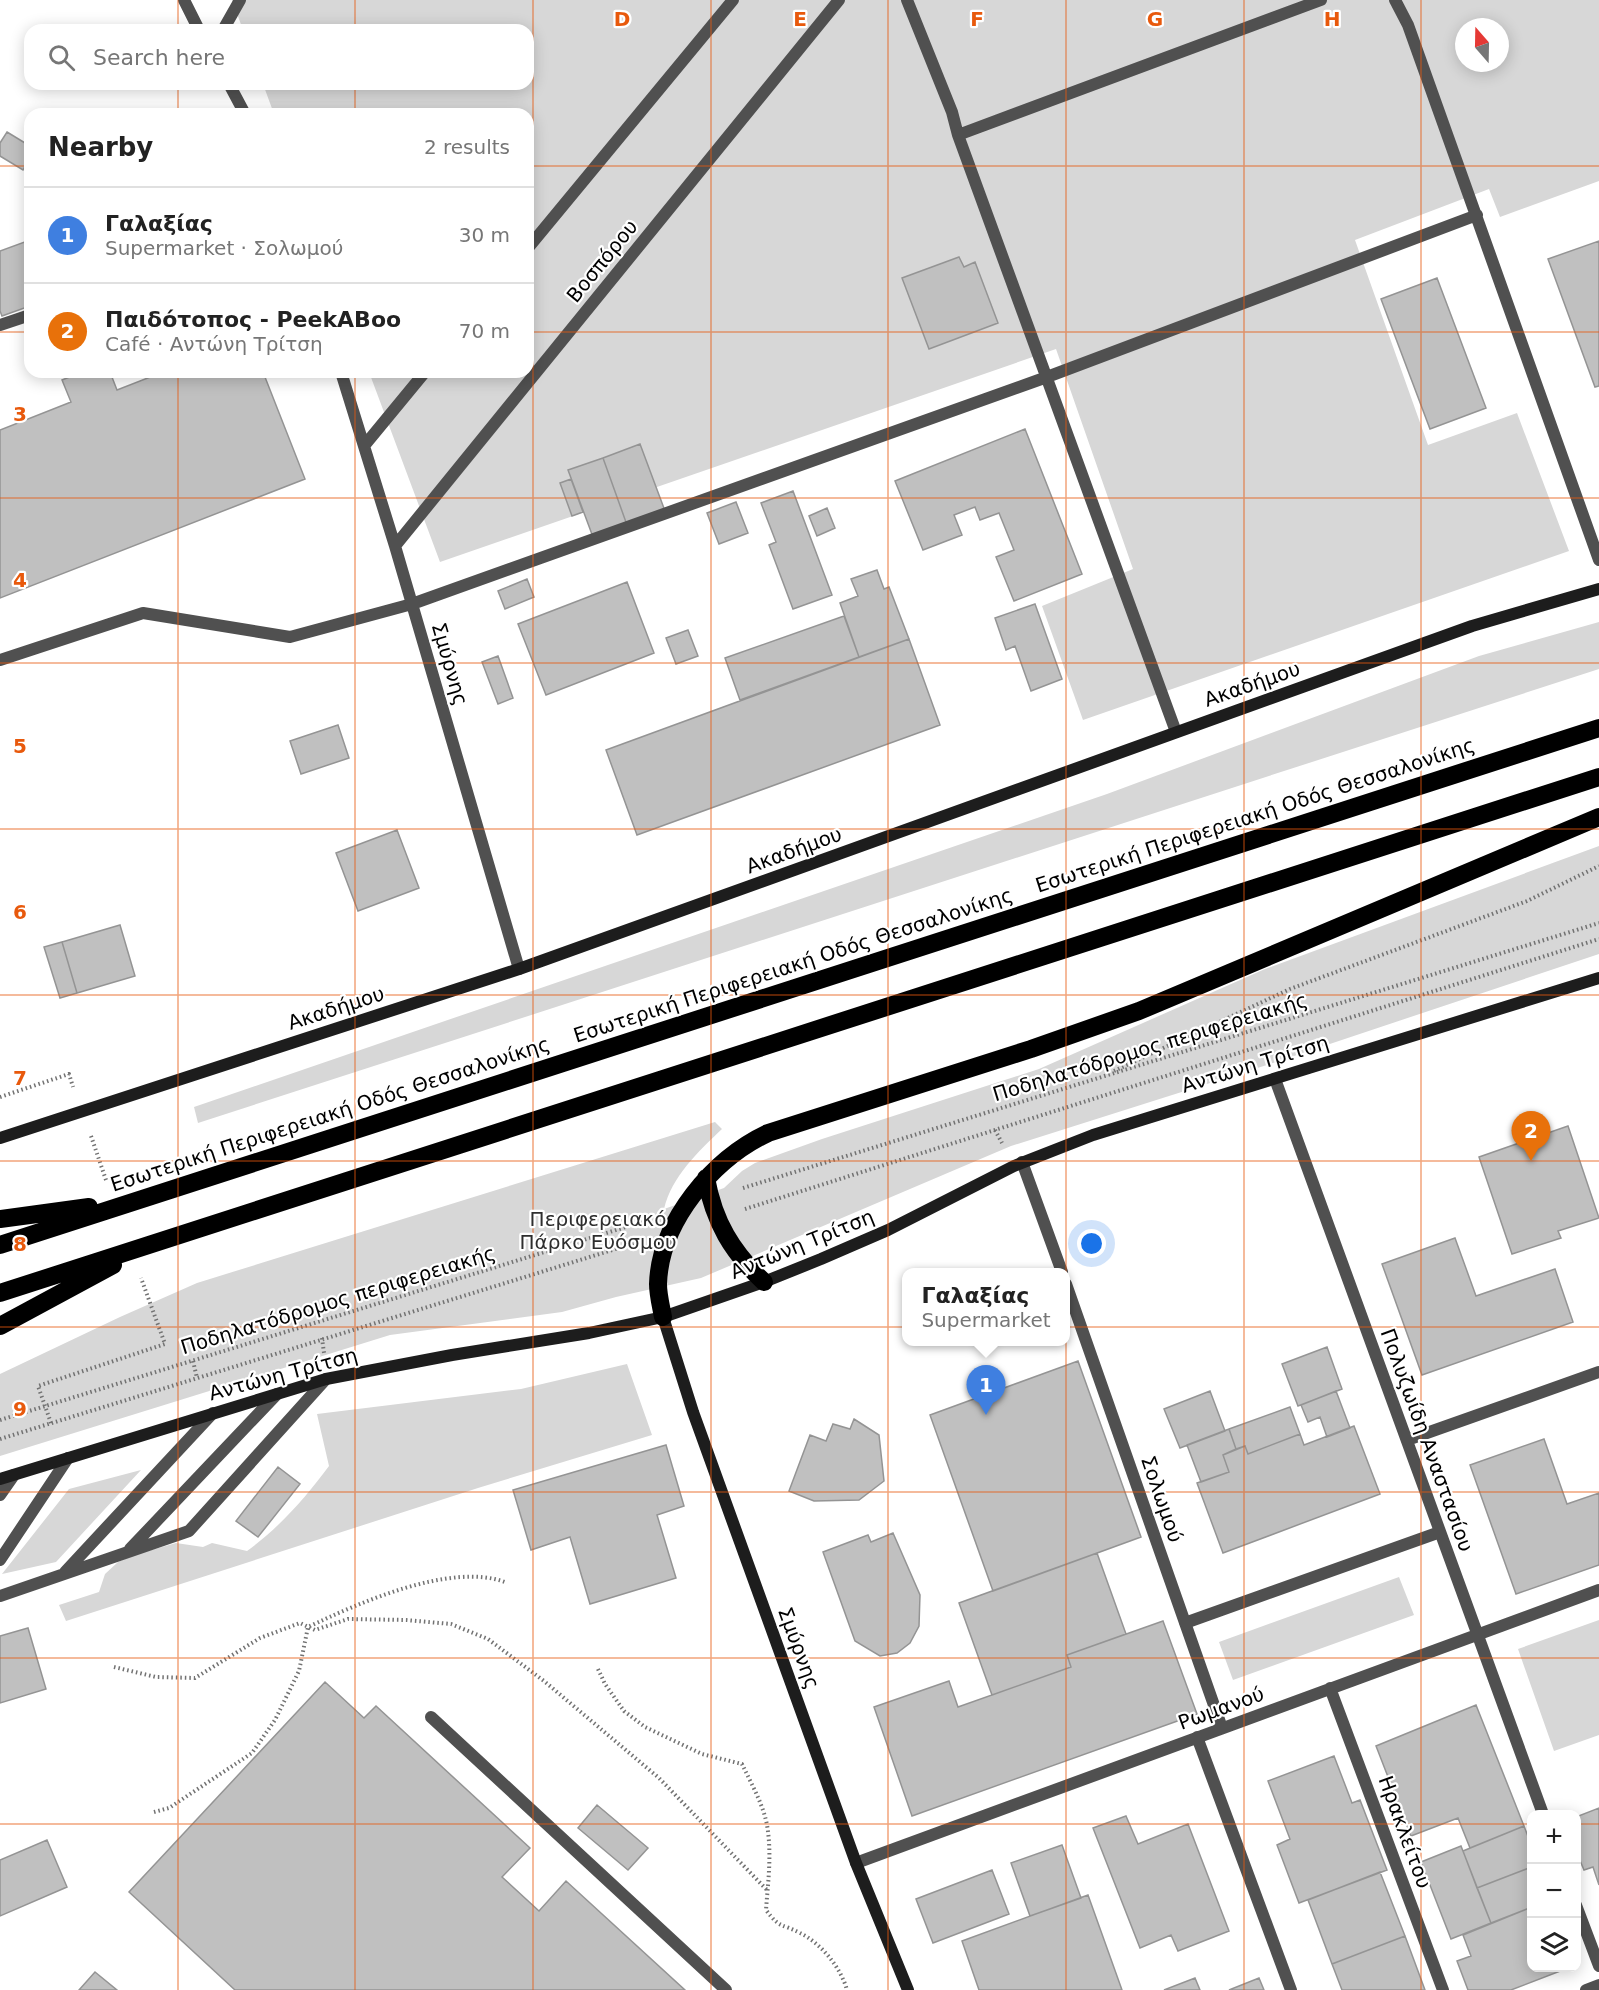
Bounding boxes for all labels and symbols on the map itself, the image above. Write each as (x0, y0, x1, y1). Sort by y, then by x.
text: D (614, 7, 630, 31)
text: E (793, 7, 807, 31)
text: F (970, 7, 984, 31)
text: G (1147, 7, 1163, 31)
text: H (1324, 7, 1340, 31)
north arrow (1455, 18, 1509, 72)
street label: Βοσπόρου (561, 215, 643, 307)
text: 3 (13, 402, 27, 426)
text: 4 (13, 568, 27, 592)
street label: Σμύρνης (427, 620, 473, 708)
street label: Ακαδήμου (1201, 656, 1303, 712)
street label: Εσωτερική Περιφερειακή Οδός Θεσσαλονίκης (1032, 732, 1478, 898)
text: 5 (13, 734, 27, 758)
street label: Ακαδήμου (743, 822, 845, 878)
street label: Εσωτερική Περιφερειακή Οδός Θεσσαλονίκης (570, 882, 1016, 1048)
text: 6 (13, 900, 27, 924)
street label: Ακαδήμου (285, 981, 387, 1035)
street label: Ποδηλατόδρομος περιφερειακής (990, 988, 1310, 1106)
street label: Αντώνη Τρίτση (1178, 1030, 1332, 1098)
street label: Εσωτερική Περιφερειακή Οδός Θεσσαλονίκης (107, 1031, 553, 1197)
text: 7 (13, 1066, 27, 1090)
pin: 2 (1512, 1112, 1550, 1161)
street label: Αντώνη Τρίτση (727, 1204, 877, 1284)
park label: Περιφερειακό Πάρκο Ευόσμου (520, 1207, 676, 1254)
your location (1077, 1229, 1106, 1258)
text: 8 (13, 1232, 27, 1256)
street label: Ποδηλατόδρομος περιφερειακής (178, 1241, 498, 1359)
street label: Πολυζωίδη Αναστασίου (1375, 1325, 1479, 1555)
street label: Αντώνη Τρίτση (206, 1343, 360, 1405)
pin: 1 (966, 1366, 1006, 1415)
text: 9 (13, 1397, 27, 1421)
street label: Σολωμού (1136, 1453, 1188, 1545)
street label: Σμύρνης (773, 1604, 825, 1692)
street label: Ρωμανού (1175, 1681, 1267, 1735)
street label: Ηρακλείτου (1374, 1772, 1436, 1892)

